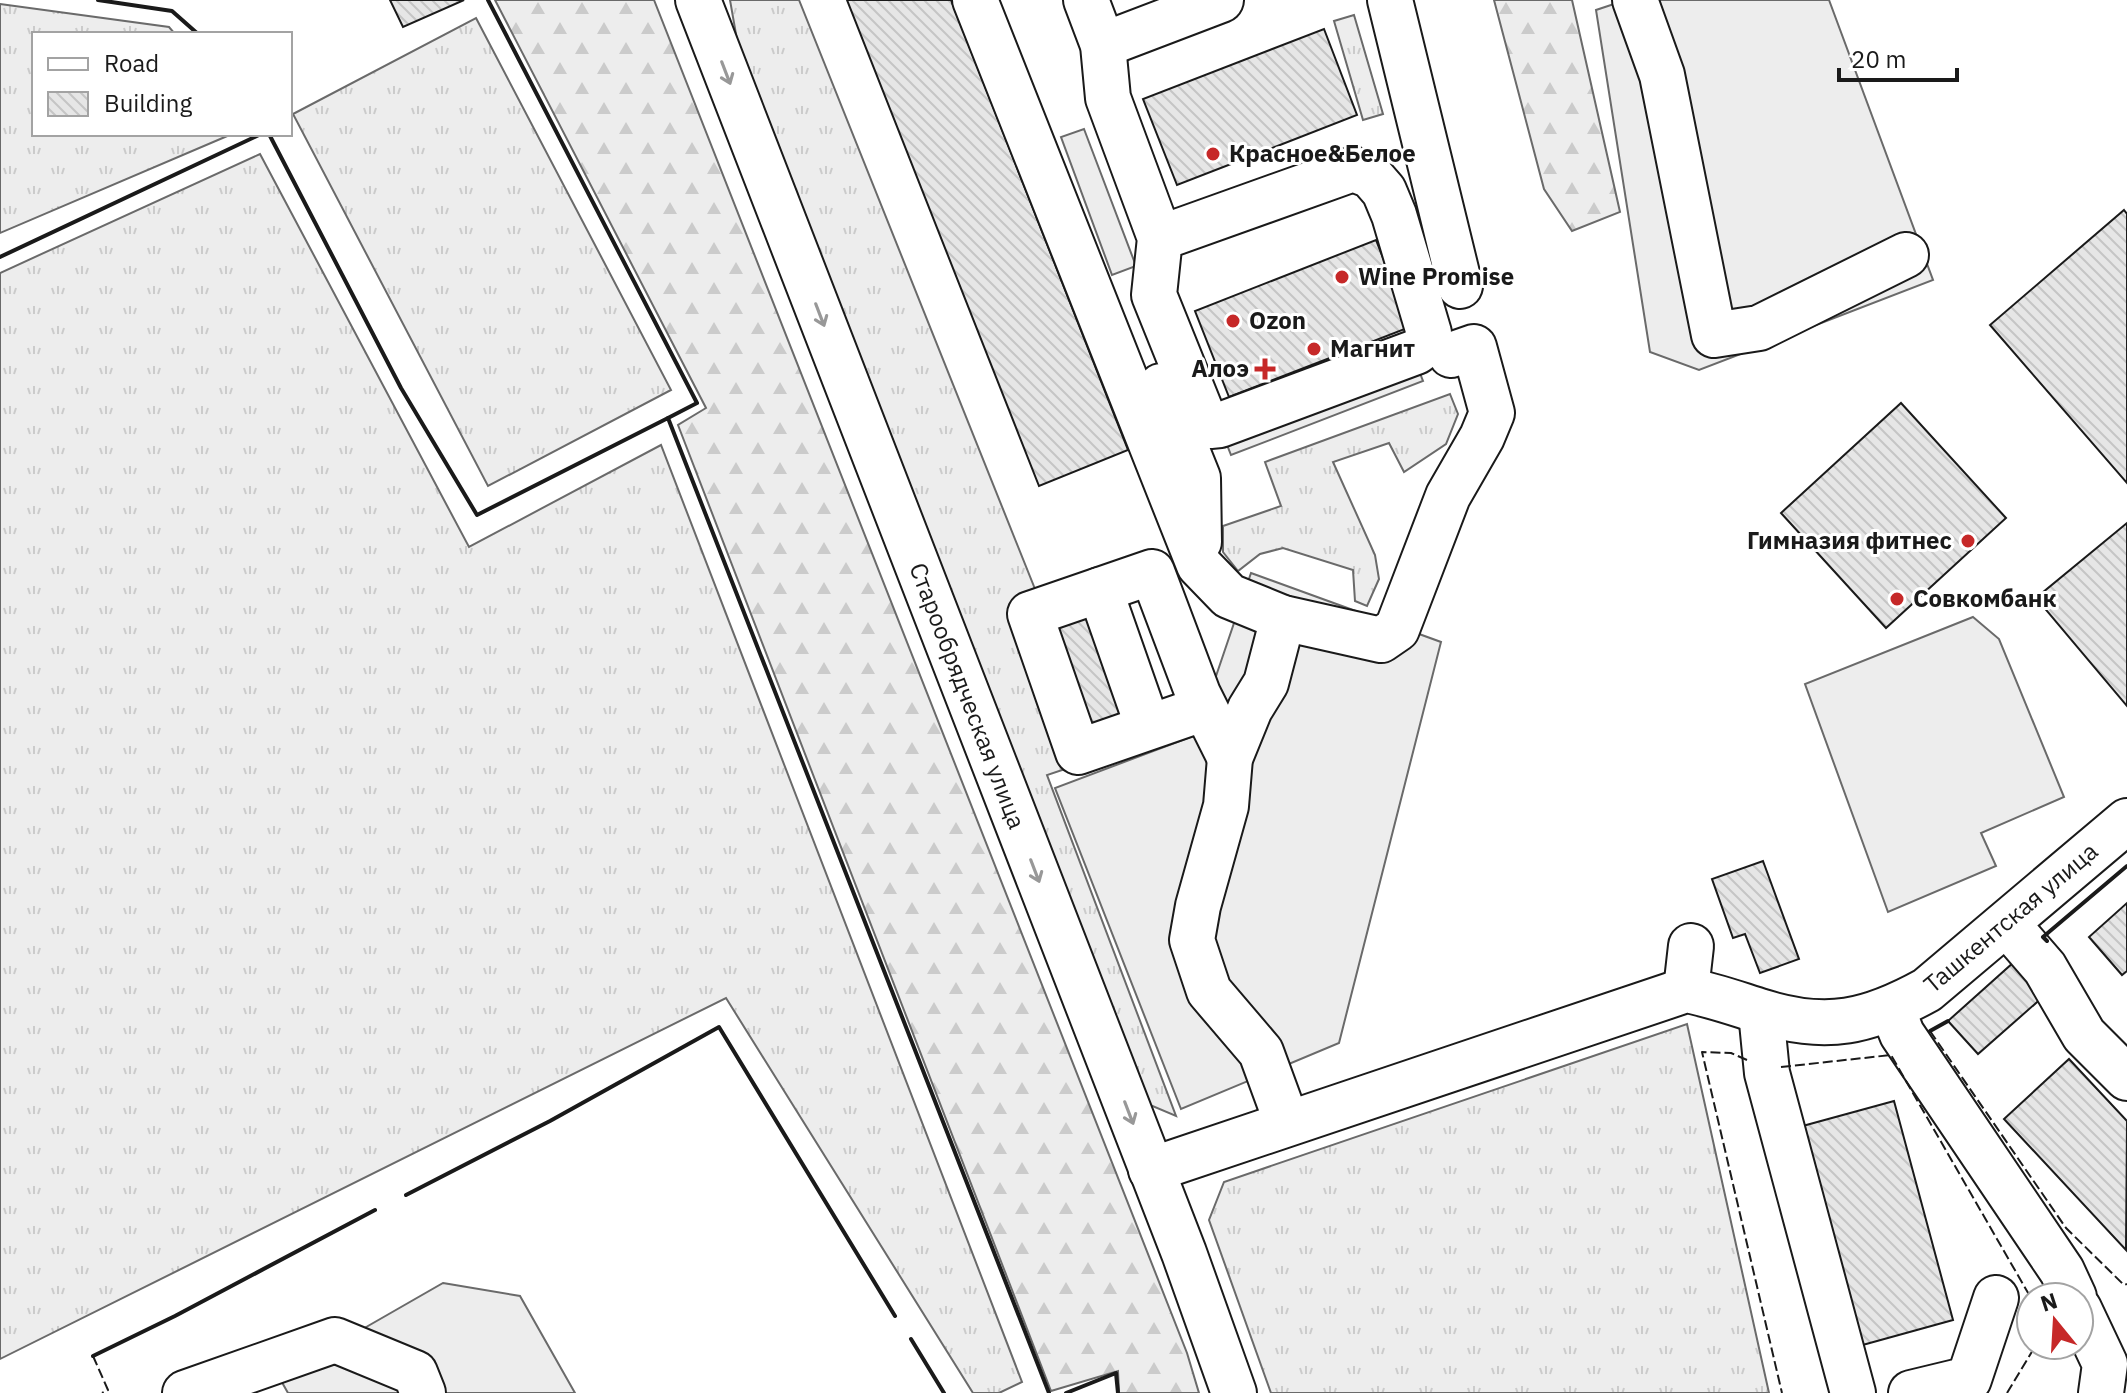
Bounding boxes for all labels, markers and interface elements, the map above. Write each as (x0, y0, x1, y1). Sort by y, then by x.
legend (32, 32, 292, 136)
scale bar (1839, 32, 1957, 82)
text: 20 m (1851, 43, 1906, 75)
text: Road (104, 47, 159, 79)
one-way arrow (720, 60, 734, 85)
text: Building (104, 87, 192, 119)
place label: Красное&Белое (1229, 137, 1416, 169)
marker: Красное&Белое (1204, 145, 1222, 163)
place label: Wine Promise (1358, 260, 1514, 292)
marker: Wine Promise (1333, 268, 1351, 286)
one-way arrow (814, 302, 828, 327)
place label: Ozon (1249, 304, 1306, 336)
marker: Ozon (1224, 312, 1242, 330)
place label: Магнит (1330, 332, 1415, 364)
marker: Магнит (1305, 340, 1323, 358)
place label: Алоэ (1191, 352, 1249, 384)
marker: Алоэ (1256, 360, 1274, 378)
place label: Гимназия фитнес (1747, 524, 1952, 556)
marker: Гимназия фитнес (1959, 532, 1977, 550)
street label: Старообрядческая улица (902, 558, 1034, 833)
place label: Совкомбанк (1913, 582, 2057, 614)
marker: Совкомбанк (1888, 590, 1906, 608)
street label: Ташкентская улица (1917, 835, 2104, 1000)
one-way arrow (1029, 858, 1043, 883)
one-way arrow (1123, 1100, 1137, 1125)
north arrow (2015, 1281, 2095, 1361)
text: N (2037, 1285, 2061, 1318)

